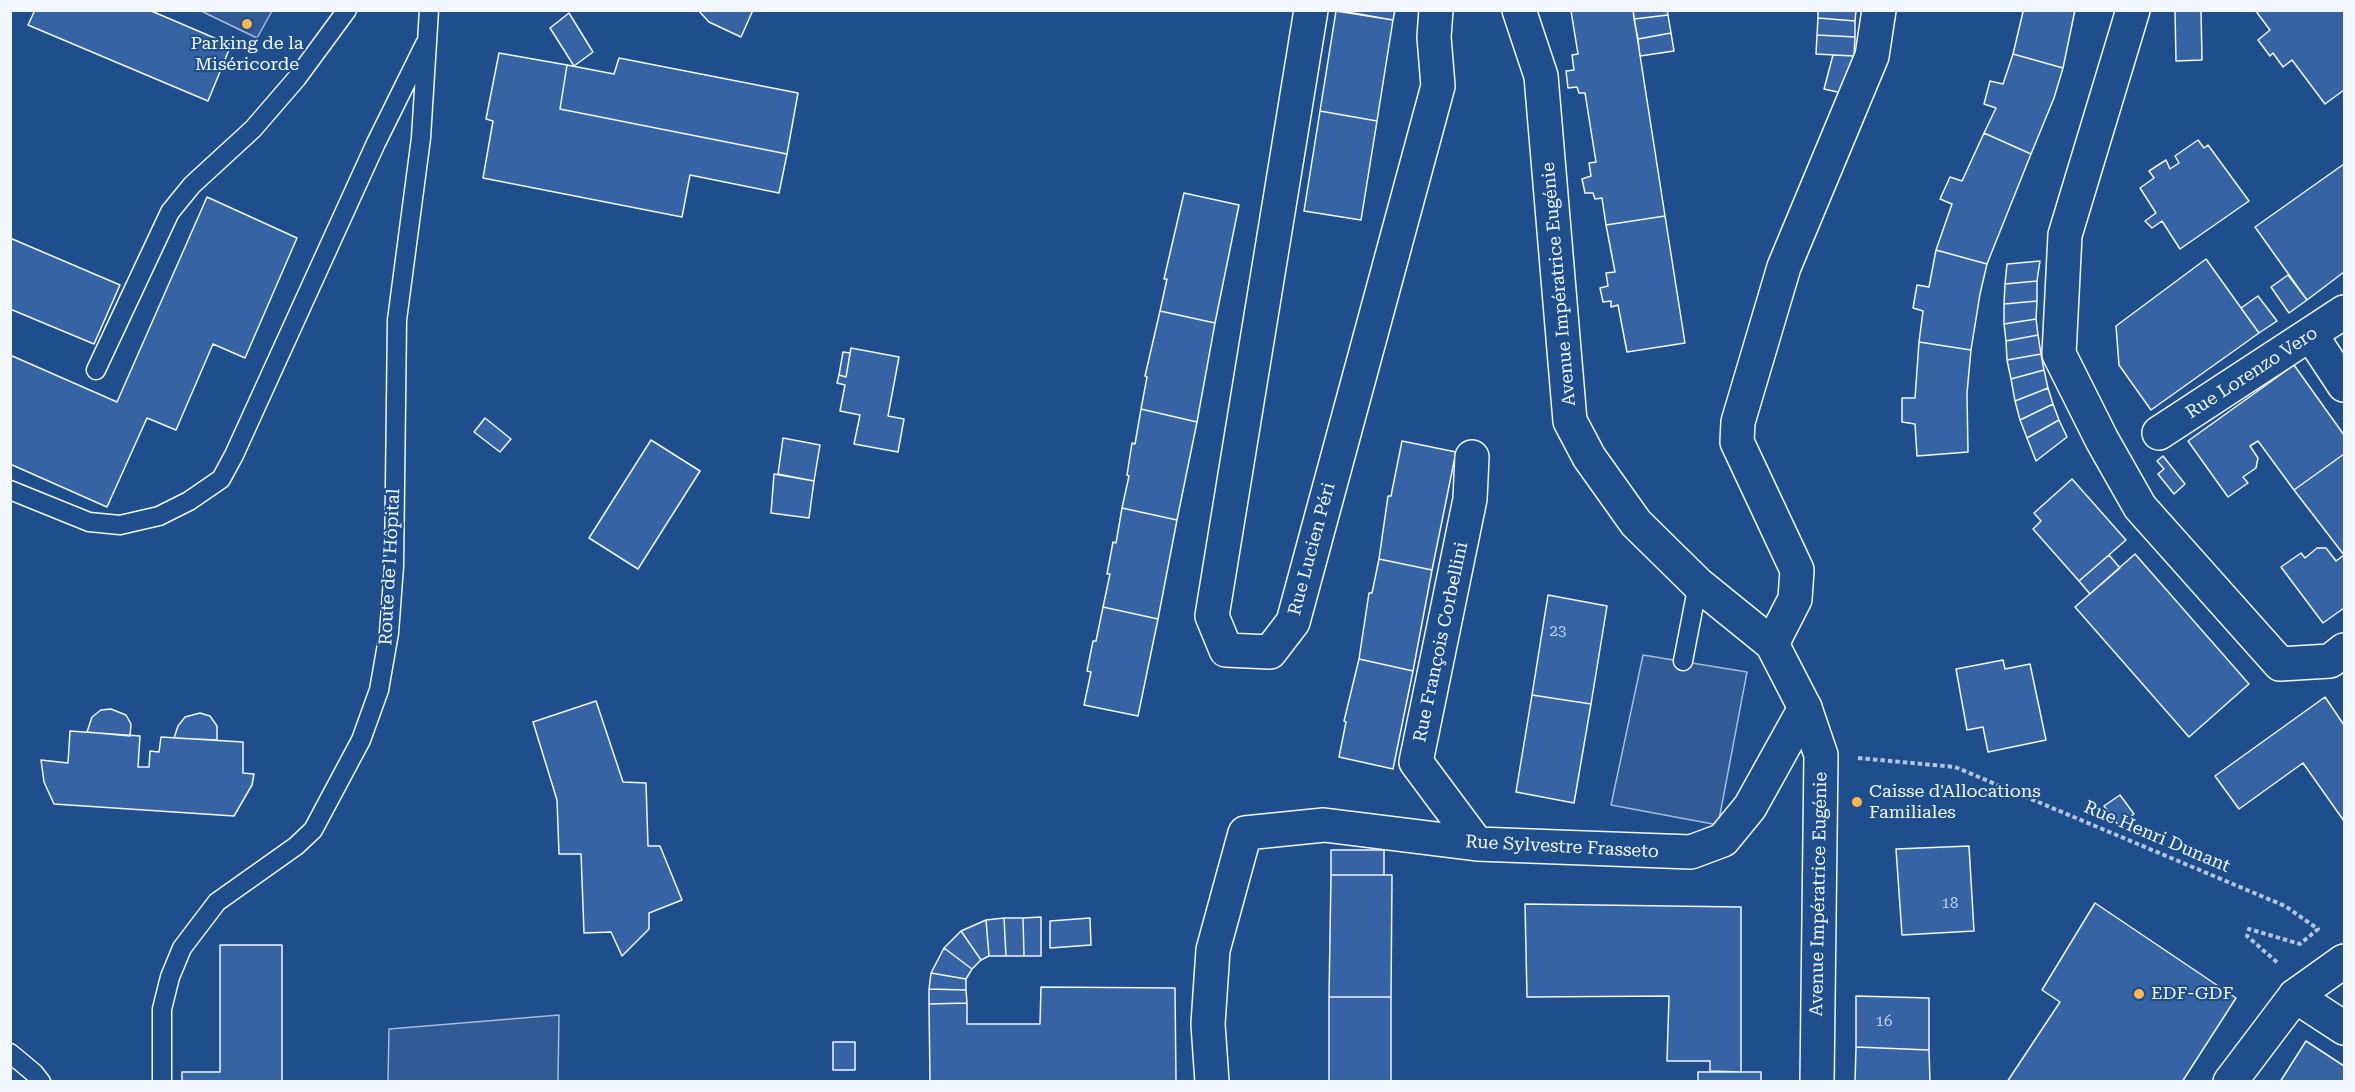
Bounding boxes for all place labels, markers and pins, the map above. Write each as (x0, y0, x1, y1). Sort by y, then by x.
marker: Parking de la Miséricorde (240, 17, 254, 31)
place label: Parking de la Miséricorde (190, 33, 304, 76)
place label: Caisse d'Allocations Familiales (1869, 781, 2041, 824)
marker: Caisse d'Allocations Familiales (1850, 795, 1864, 809)
place label: EDF-GDF (2151, 983, 2233, 1005)
marker: EDF-GDF (2132, 987, 2146, 1001)

